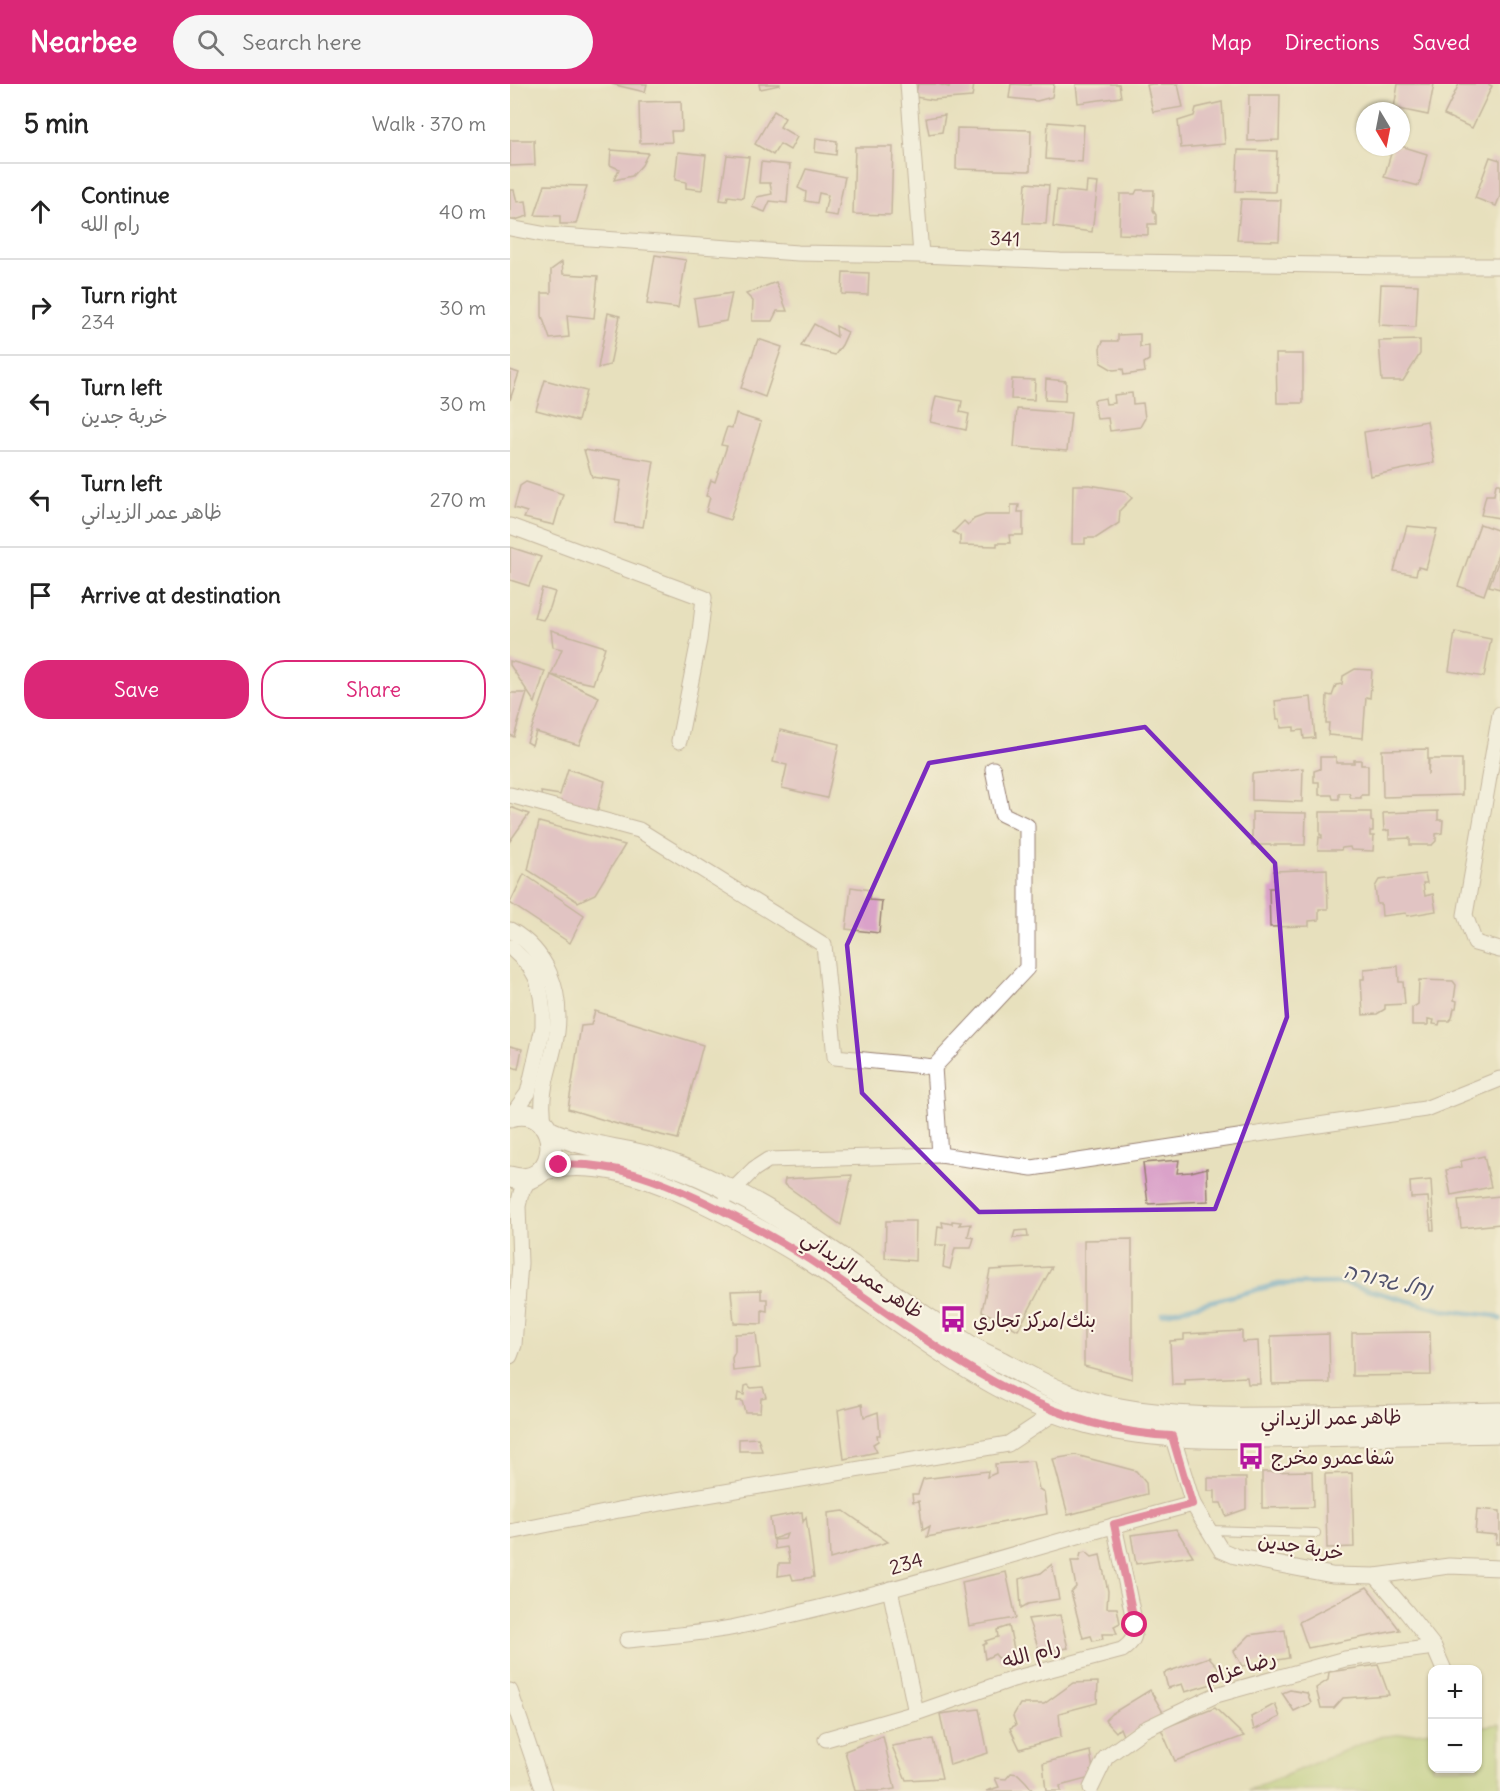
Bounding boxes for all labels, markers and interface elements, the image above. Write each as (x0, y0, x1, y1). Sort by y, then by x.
search box (173, 15, 593, 69)
text: Nearbee (30, 24, 137, 60)
icon: search (194, 26, 227, 59)
text: Search here (242, 28, 362, 56)
text: Map (1211, 29, 1252, 56)
text: Directions (1285, 29, 1379, 56)
text: Saved (1412, 29, 1470, 56)
north arrow (1356, 102, 1410, 156)
text: 5 min (24, 107, 89, 140)
text: Walk · 370 m (372, 111, 486, 136)
text: Continue (81, 181, 170, 209)
icon: ahead (24, 195, 57, 228)
text: 40 m (439, 199, 486, 224)
text: رام الله (81, 211, 140, 236)
street label: 341 (989, 225, 1021, 251)
text: Turn right (81, 281, 177, 309)
icon: right (24, 291, 57, 324)
text: 30 m (439, 295, 486, 320)
text: 234 (81, 309, 115, 334)
text: Turn left (81, 373, 162, 401)
icon: left (24, 387, 57, 420)
text: 30 m (439, 391, 486, 416)
text: خربة جدين (81, 403, 168, 428)
text: Turn left (81, 469, 162, 497)
icon: left (24, 483, 57, 516)
text: 270 m (430, 487, 486, 512)
text: ظاهر عمر الزيداني (81, 499, 222, 524)
icon: arrive (24, 579, 57, 612)
text: Arrive at destination (81, 581, 281, 609)
button: Save (24, 660, 249, 719)
button: Share (261, 660, 486, 719)
route end (545, 1151, 571, 1177)
street label: ظاهر عمر الزيداني (794, 1224, 928, 1329)
water label: נחל גדורה (1341, 1257, 1437, 1304)
bus stop icon: بنك/مركز تجاري (938, 1304, 968, 1334)
place label: بنك/مركز تجاري (973, 1307, 1096, 1335)
street label: ظاهر عمر الزيداني (1260, 1403, 1402, 1437)
bus stop icon: شفاعمرو مخرج (1236, 1441, 1266, 1471)
place label: شفاعمرو مخرج (1271, 1444, 1395, 1471)
street label: خربة جدين (1256, 1527, 1346, 1565)
street label: 234 (886, 1546, 926, 1580)
route start (1121, 1611, 1147, 1637)
street label: رام الله (999, 1633, 1064, 1676)
street label: رضا عزام (1201, 1644, 1280, 1693)
map controls (1428, 1665, 1482, 1773)
button: + (1428, 1665, 1482, 1719)
button: − (1428, 1719, 1482, 1773)

